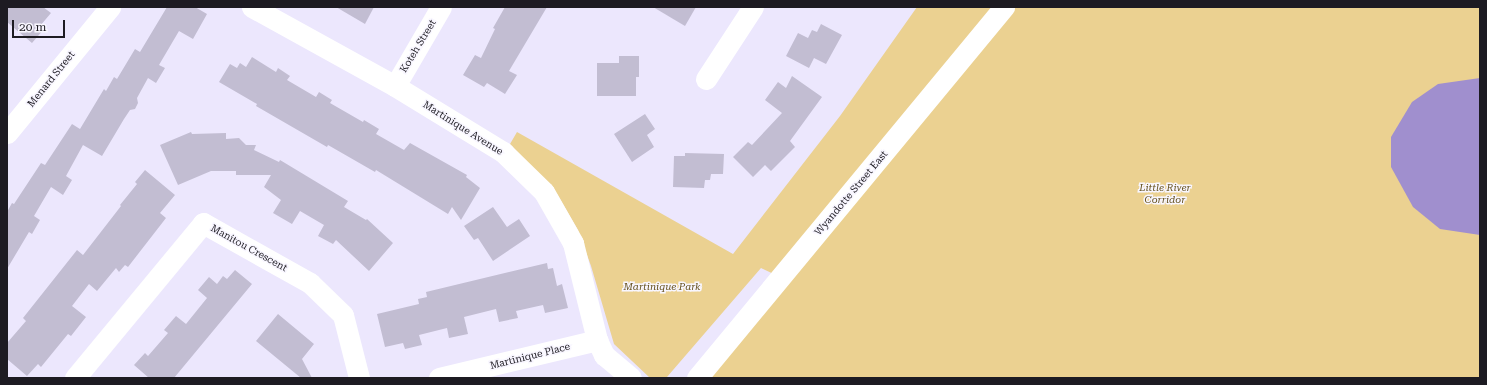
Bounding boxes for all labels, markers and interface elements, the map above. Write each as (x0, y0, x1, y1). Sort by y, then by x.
scale bar (14, 12, 67, 38)
street label: Koteh Street (397, 17, 439, 75)
text: 20 m (19, 20, 46, 34)
street label: Menard Street (25, 49, 77, 109)
street label: Martinique Avenue (421, 98, 505, 158)
street label: Wyandotte Street East (812, 148, 890, 238)
park label: Little River Corridor (1139, 181, 1191, 204)
street label: Manitou Crescent (209, 222, 289, 274)
park label: Martinique Park (623, 281, 701, 293)
street label: Martinique Place (489, 340, 571, 372)

